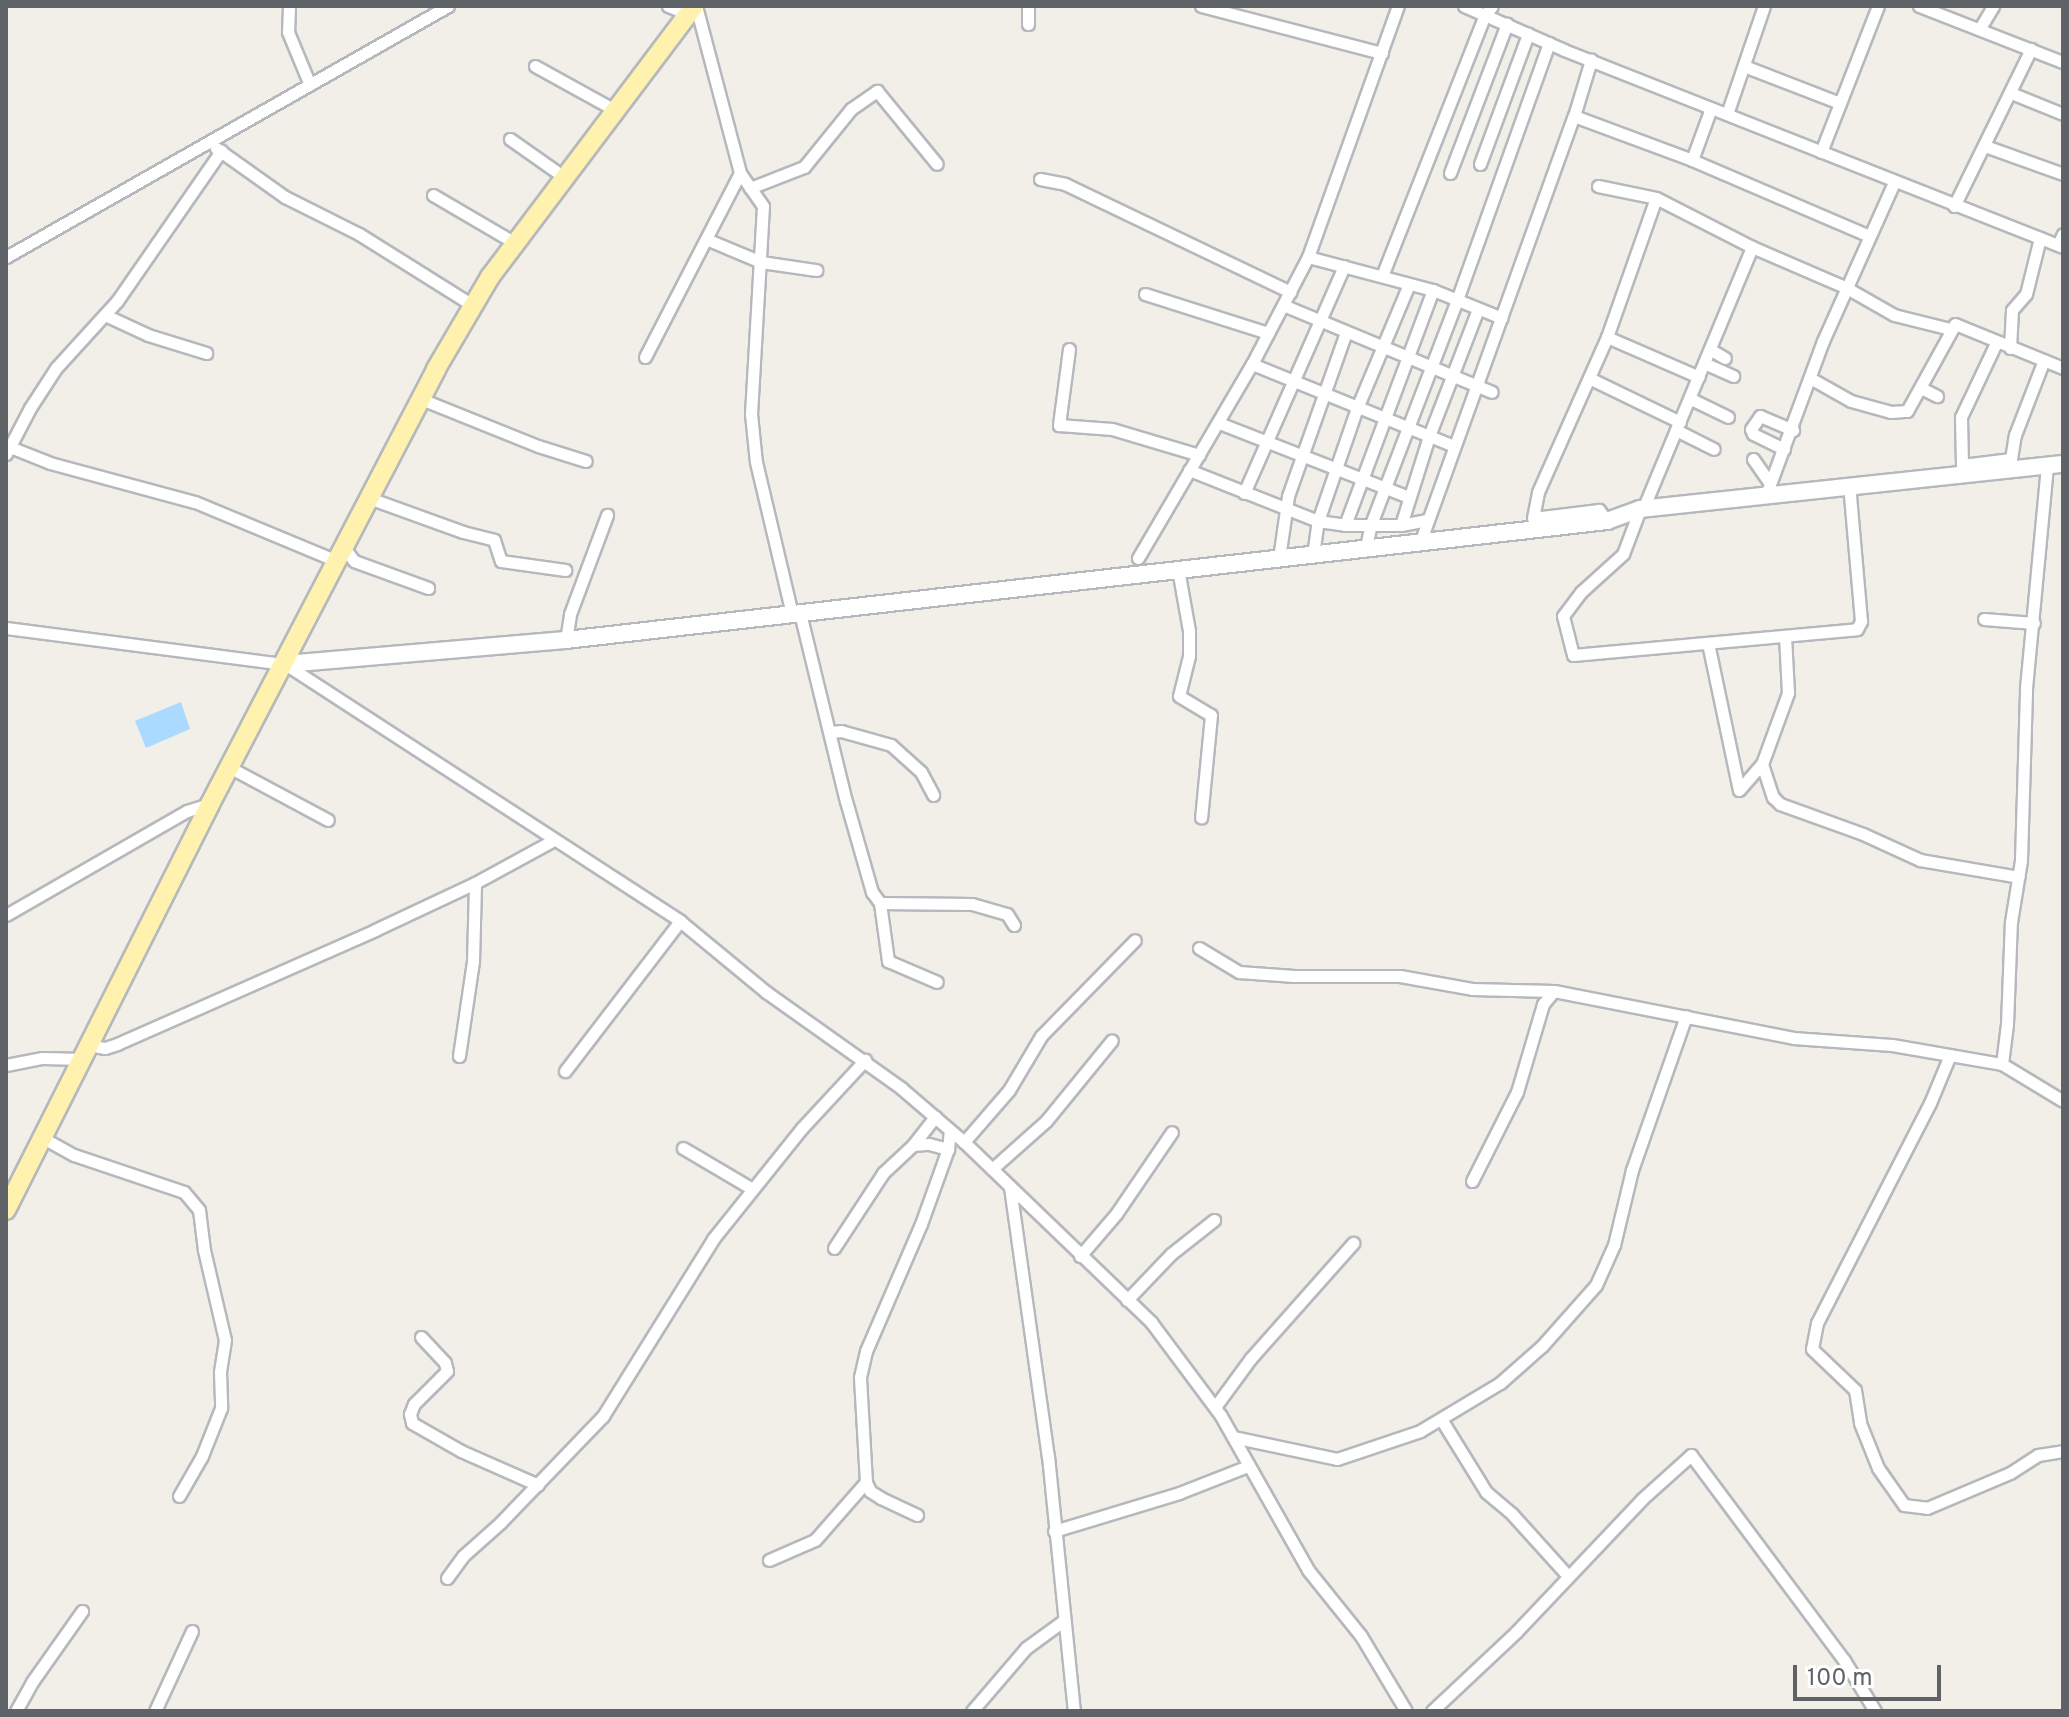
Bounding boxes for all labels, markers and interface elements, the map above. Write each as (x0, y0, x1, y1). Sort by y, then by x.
scale bar (1797, 1649, 1945, 1699)
text: 100 m (1807, 1664, 1873, 1694)

